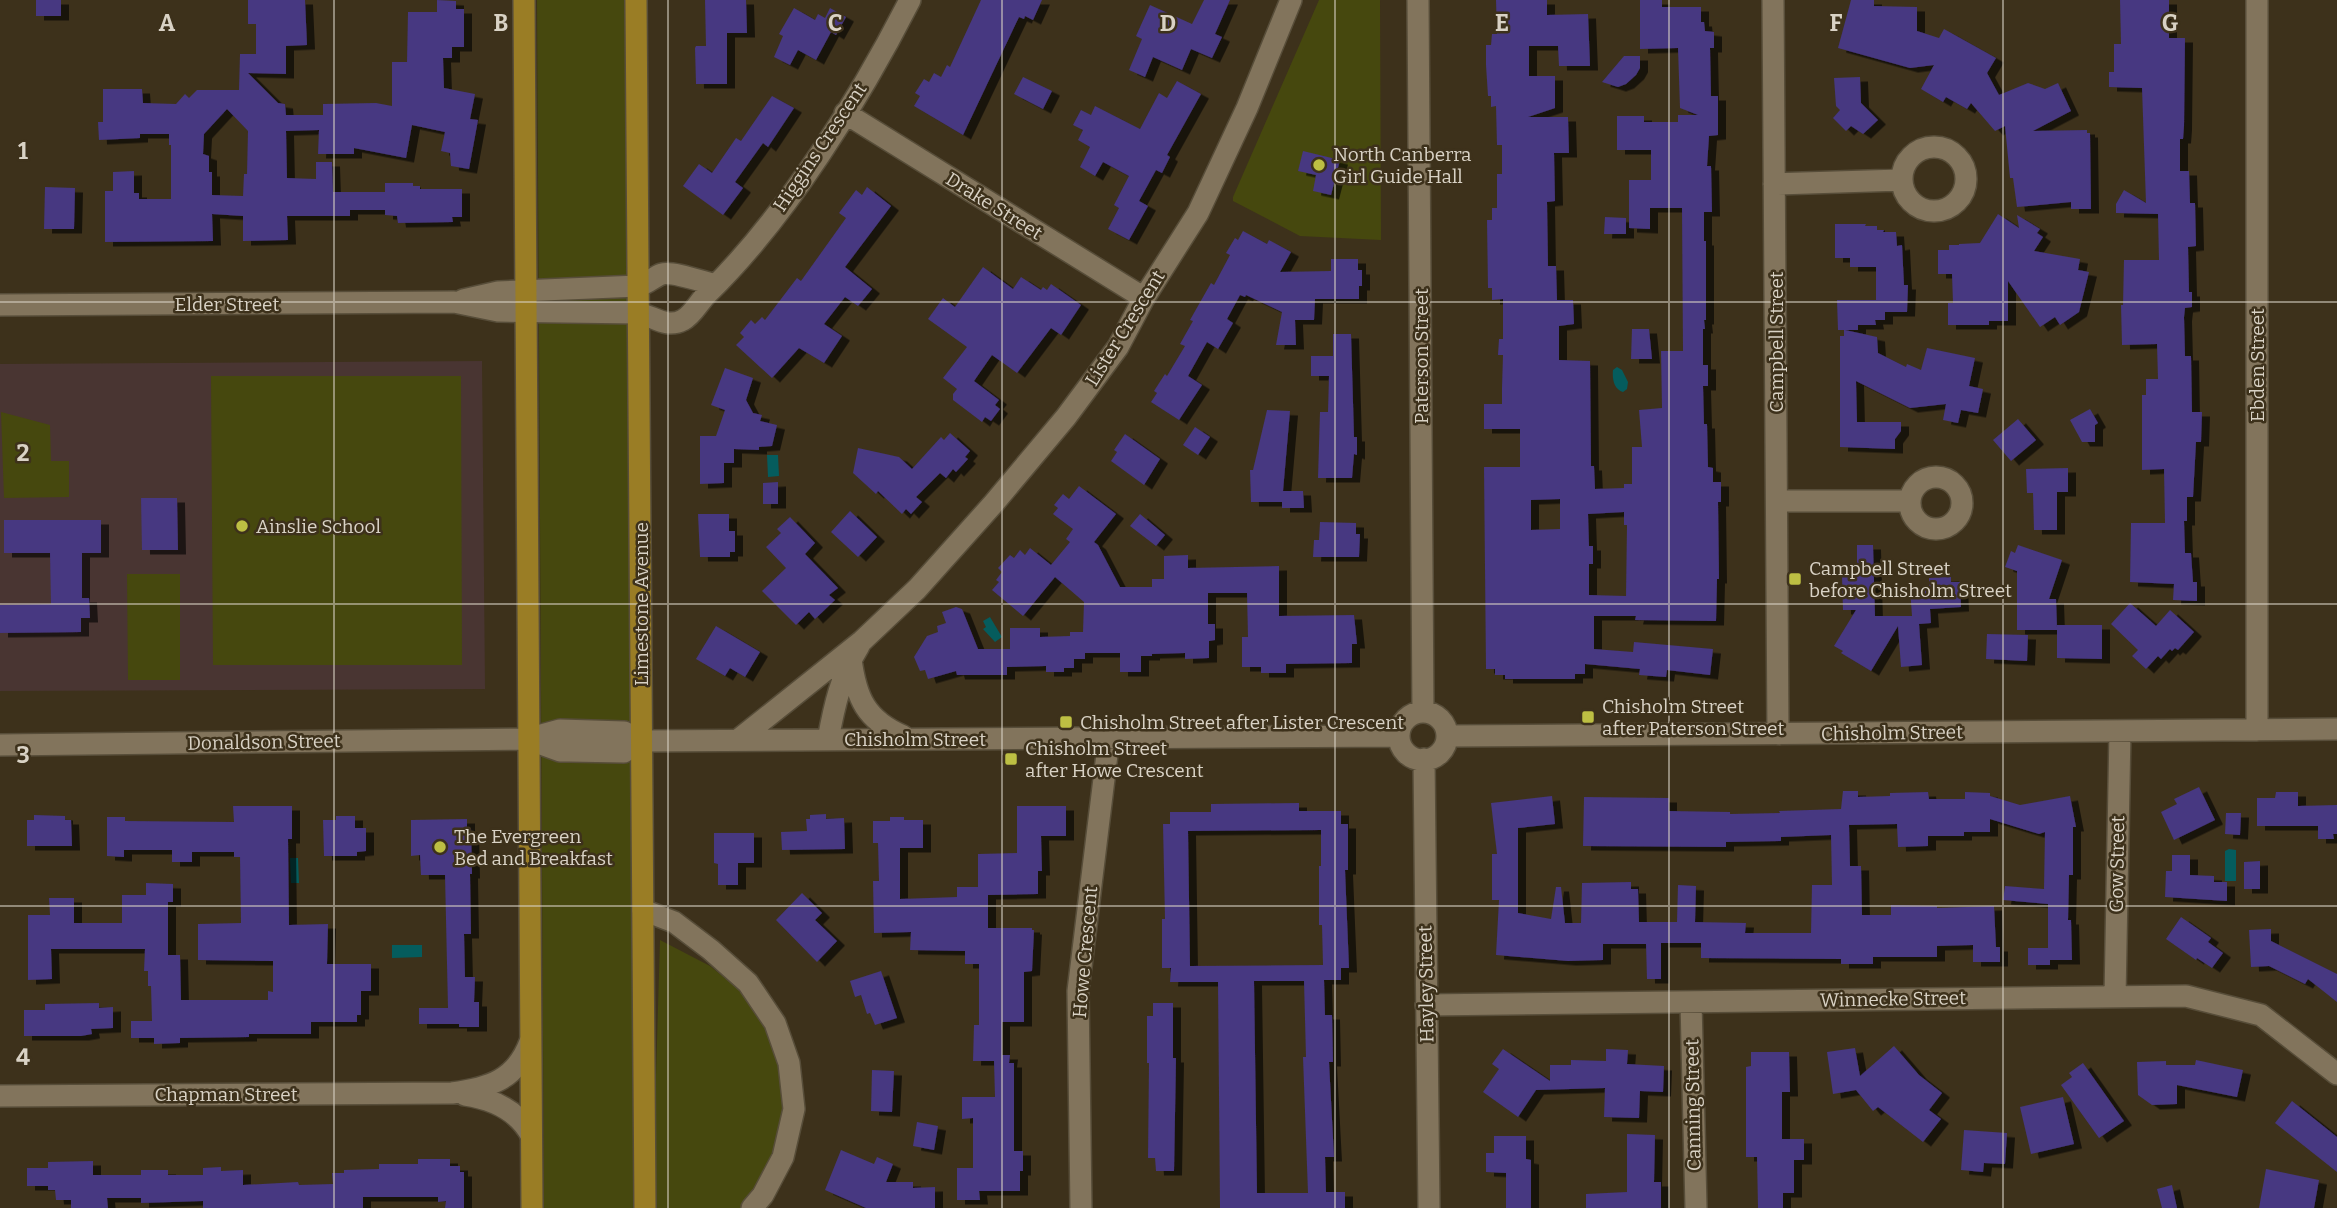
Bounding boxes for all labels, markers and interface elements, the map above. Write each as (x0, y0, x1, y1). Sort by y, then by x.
text: A (159, 9, 176, 37)
text: B (494, 9, 508, 37)
text: C (828, 9, 842, 37)
text: D (1160, 9, 1176, 37)
text: E (1495, 9, 1509, 37)
text: F (1830, 9, 1843, 37)
text: G (2162, 9, 2179, 37)
street label: Higgins Crescent (768, 78, 872, 216)
text: 1 (18, 137, 28, 165)
place label: North Canberra Girl Guide Hall (1333, 143, 1472, 188)
marker: North Canberra Girl Guide Hall (1311, 157, 1327, 173)
street label: Drake Street (941, 167, 1047, 245)
street label: Lister Crescent (1080, 266, 1170, 390)
street label: Campbell Street (1765, 271, 1788, 413)
street label: Paterson Street (1410, 288, 1433, 424)
street label: Elder Street (175, 293, 280, 316)
street label: Ebden Street (2246, 308, 2269, 422)
text: 2 (17, 439, 30, 467)
place label: Ainslie School (256, 515, 381, 538)
marker: Ainslie School (234, 518, 250, 534)
street label: Limestone Avenue (630, 522, 653, 686)
place label: Campbell Street before Chisholm Street (1809, 557, 2012, 602)
marker: Campbell Street before Chisholm Street (1787, 571, 1803, 587)
place label: Chisholm Street after Paterson Street (1602, 695, 1784, 740)
marker: Chisholm Street after Paterson Street (1580, 709, 1596, 725)
place label: Chisholm Street after Lister Crescent (1080, 711, 1404, 734)
marker: Chisholm Street after Lister Crescent (1058, 714, 1074, 730)
street label: Chisholm Street (1821, 720, 1963, 746)
street label: Chisholm Street (844, 728, 986, 751)
street label: Donaldson Street (187, 729, 341, 755)
place label: Chisholm Street after Howe Crescent (1025, 737, 1204, 782)
text: 3 (16, 741, 30, 769)
marker: Chisholm Street after Howe Crescent (1003, 751, 1019, 767)
street label: Gow Street (2105, 815, 2129, 913)
place label: The Evergreen Bed and Breakfast (454, 825, 613, 870)
marker: The Evergreen Bed and Breakfast (432, 839, 448, 855)
street label: Howe Crescent (1068, 885, 1102, 1019)
street label: Hayley Street (1413, 925, 1439, 1043)
street label: Winnecke Street (1820, 986, 1966, 1012)
street label: Canning Street (1680, 1039, 1706, 1171)
text: 4 (16, 1043, 30, 1071)
street label: Chapman Street (154, 1083, 298, 1106)

